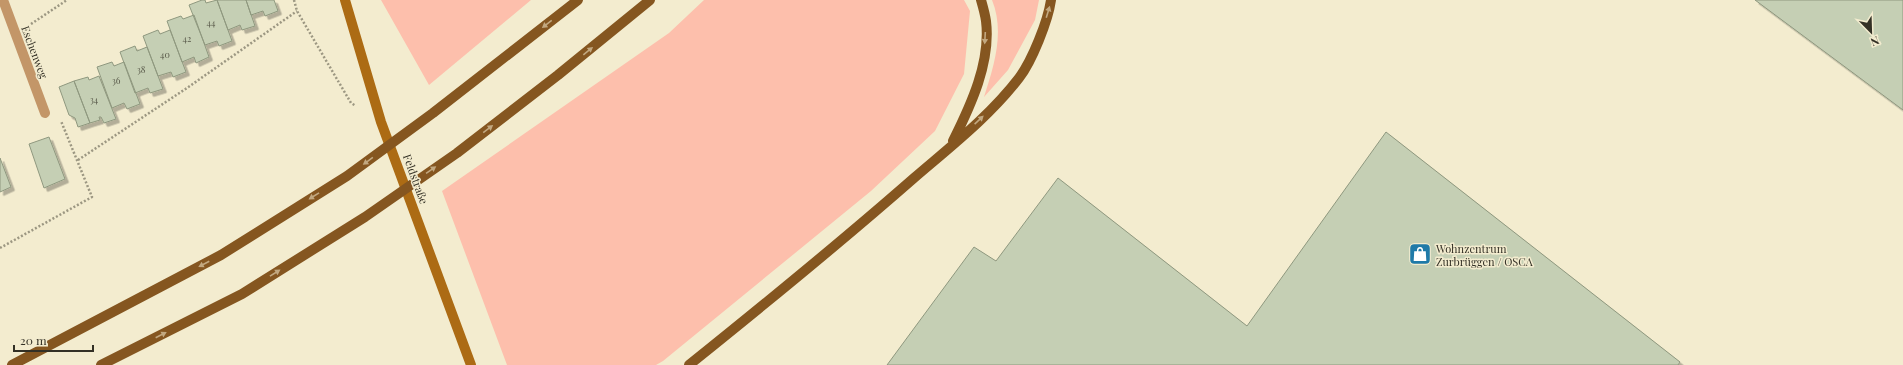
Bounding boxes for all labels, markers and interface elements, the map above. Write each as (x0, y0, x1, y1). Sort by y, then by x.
one-way arrow (1045, 6, 1051, 18)
north arrow (1851, 12, 1891, 52)
house number: 44 (207, 16, 216, 28)
one-way arrow (541, 20, 552, 28)
street label: Eschenweg (18, 24, 52, 81)
house number: 42 (183, 32, 191, 44)
one-way arrow (982, 32, 989, 44)
text: N (1868, 33, 1882, 50)
one-way arrow (583, 46, 593, 55)
house number: 40 (160, 48, 170, 60)
house number: 38 (137, 63, 146, 75)
house number: 36 (112, 74, 121, 86)
house number: 34 (90, 93, 99, 105)
one-way arrow (974, 115, 984, 125)
one-way arrow (482, 125, 493, 133)
street label: Feldstraße (400, 152, 432, 206)
one-way arrow (362, 157, 373, 165)
one-way arrow (426, 166, 436, 174)
one-way arrow (309, 193, 320, 200)
shop icon: Wohnzentrum Zurbrüggen / OSCA (1407, 241, 1433, 267)
place label: Wohnzentrum Zurbrüggen / OSCA (1435, 241, 1533, 269)
one-way arrow (198, 261, 209, 268)
one-way arrow (270, 269, 280, 277)
scale bar (14, 327, 93, 353)
text: 20 m (20, 332, 47, 348)
one-way arrow (155, 332, 167, 338)

